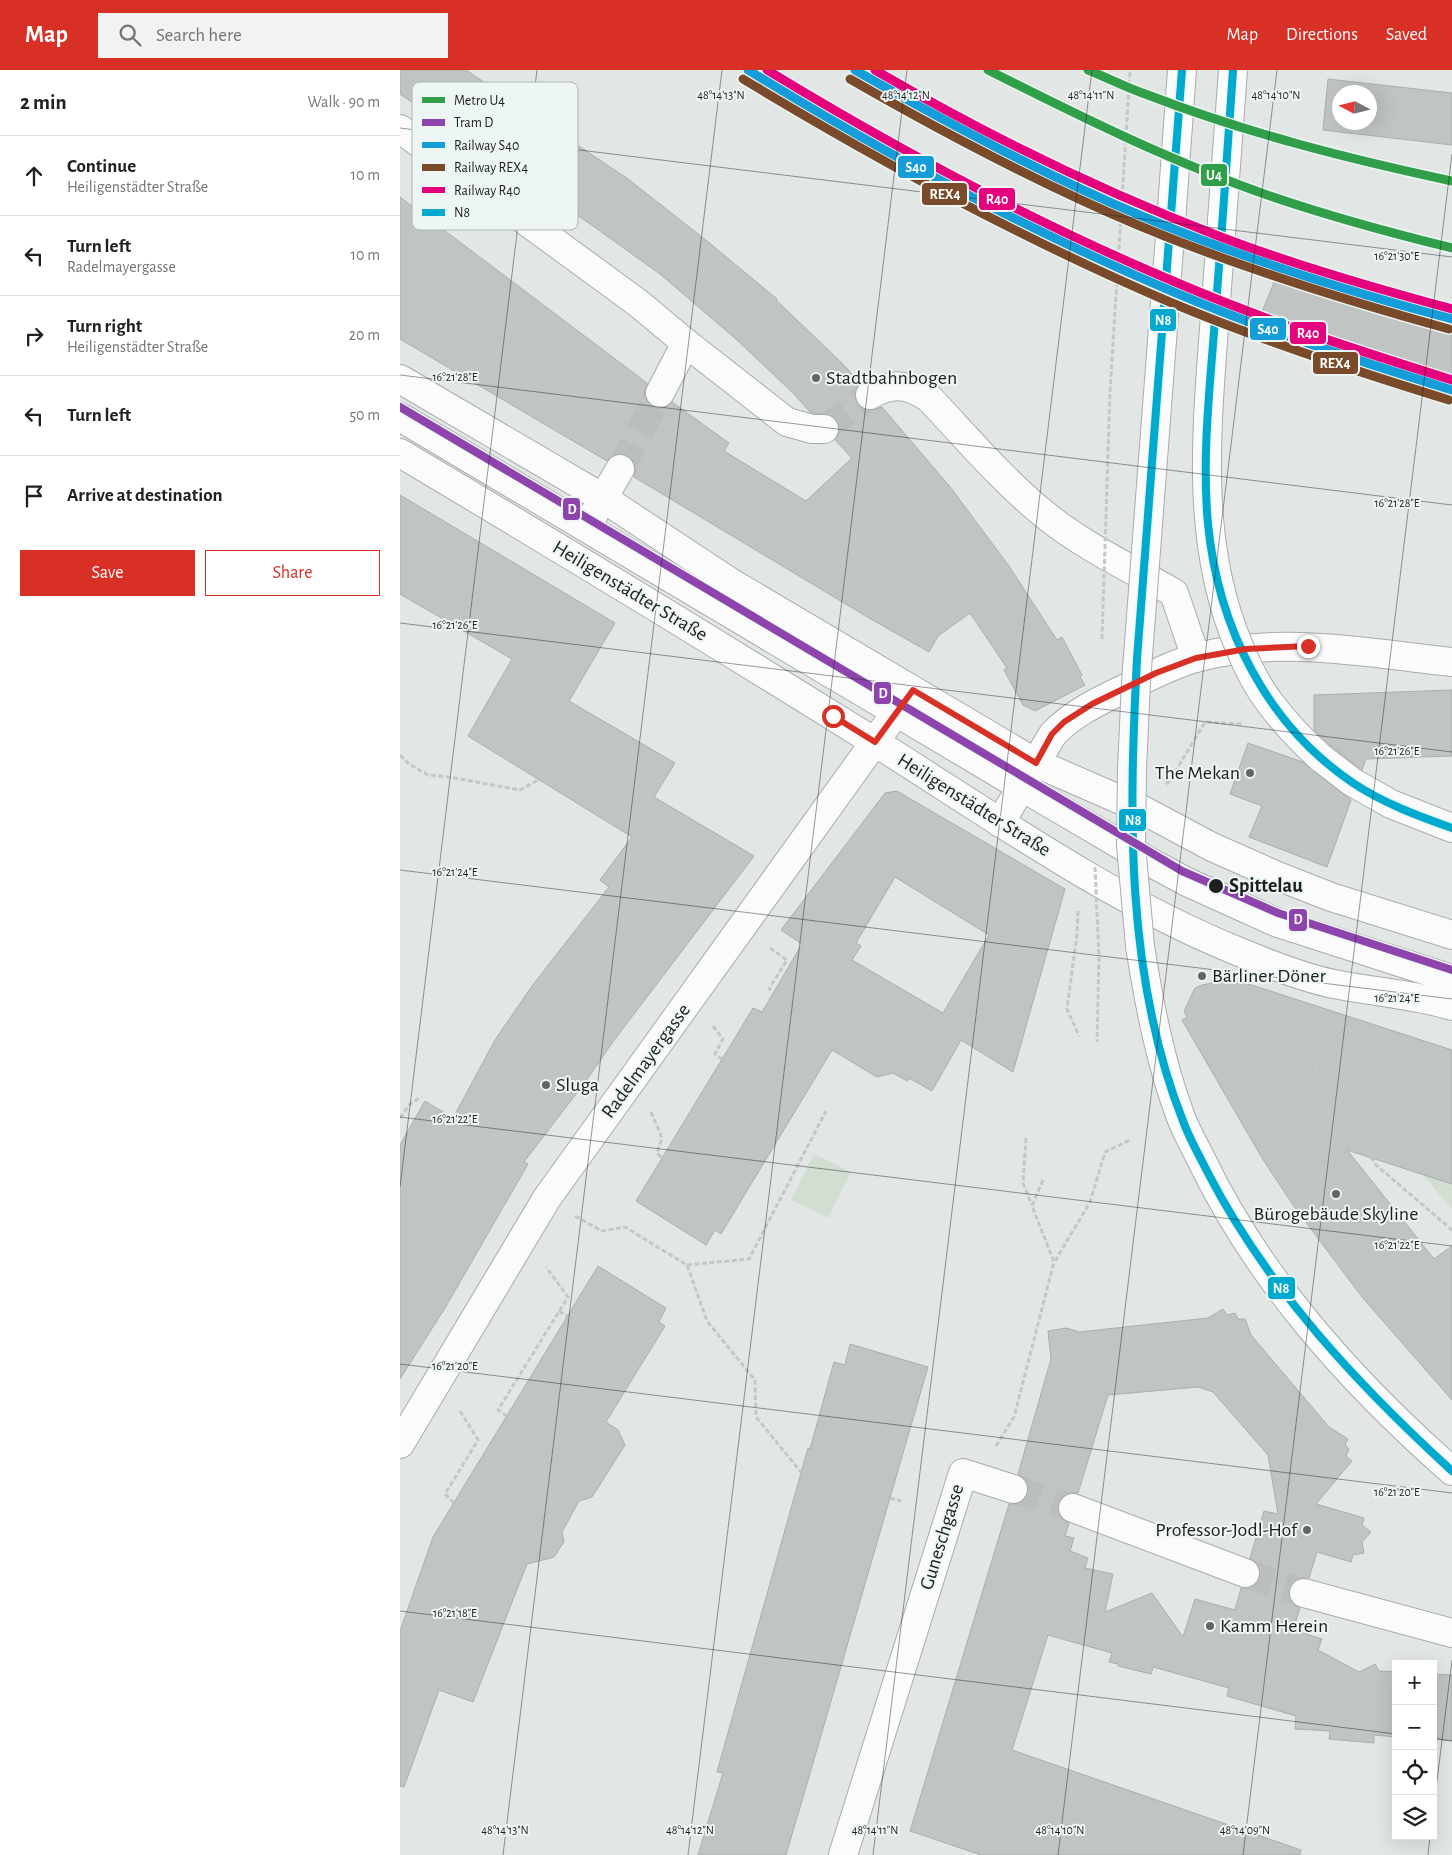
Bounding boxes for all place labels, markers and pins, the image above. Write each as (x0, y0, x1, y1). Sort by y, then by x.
place label: Stadtbahnbogen (826, 368, 957, 388)
marker: Stadtbahnbogen (810, 372, 822, 384)
place label: The Mekan (1155, 763, 1240, 783)
marker: The Mekan (1244, 767, 1256, 779)
place label: Spittelau (1229, 876, 1303, 896)
marker: Spittelau (1207, 877, 1225, 895)
place label: Bärliner Döner (1212, 966, 1326, 986)
marker: Bärliner Döner (1196, 970, 1208, 982)
place label: Sluga (556, 1075, 599, 1095)
marker: Sluga (540, 1079, 552, 1091)
marker: Bürogebäude Skyline (1330, 1188, 1342, 1200)
place label: Bürogebäude Skyline (1254, 1204, 1418, 1224)
place label: Professor-Jodl-Hof (1155, 1520, 1298, 1540)
marker: Professor-Jodl-Hof (1301, 1524, 1313, 1536)
place label: Kamm Herein (1220, 1616, 1328, 1636)
marker: Kamm Herein (1204, 1620, 1216, 1632)

